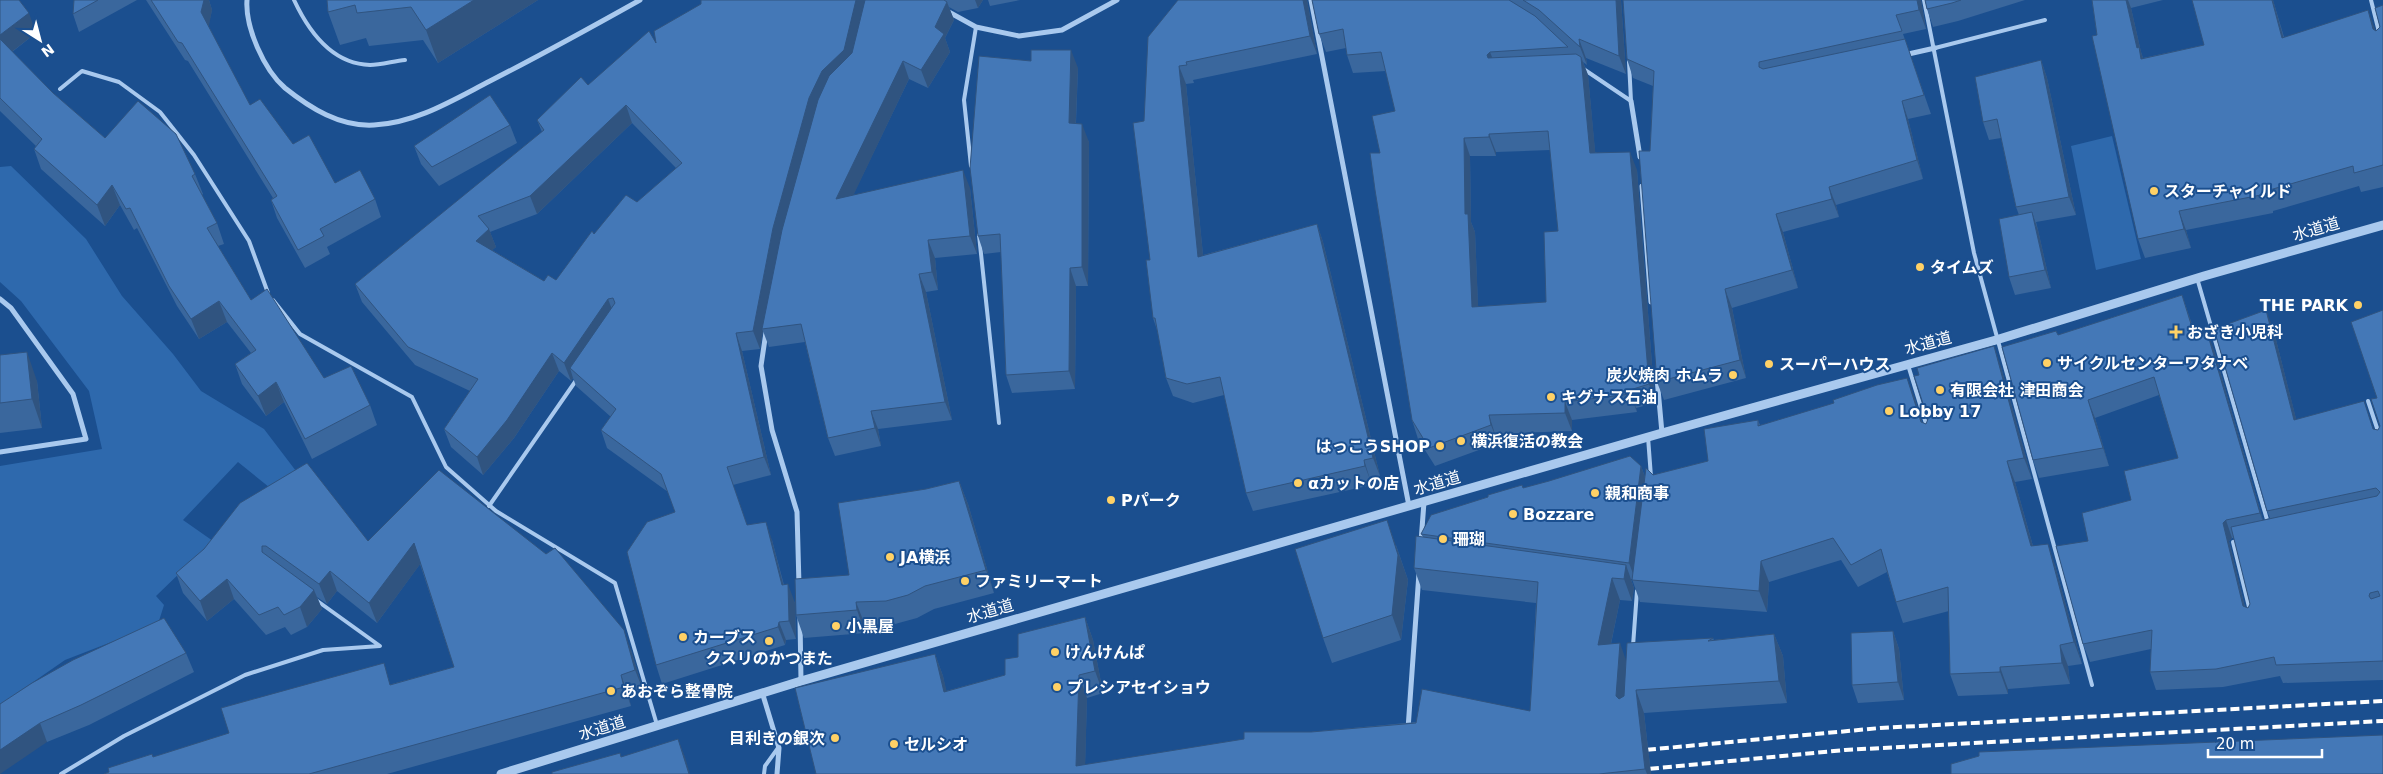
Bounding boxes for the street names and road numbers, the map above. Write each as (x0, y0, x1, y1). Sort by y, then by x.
street label: 水道道 (2290, 213, 2342, 245)
street label: 水道道 (1902, 328, 1954, 358)
street label: 水道道 (1411, 467, 1463, 499)
street label: 水道道 (964, 595, 1016, 627)
street label: 水道道 (576, 712, 628, 744)

